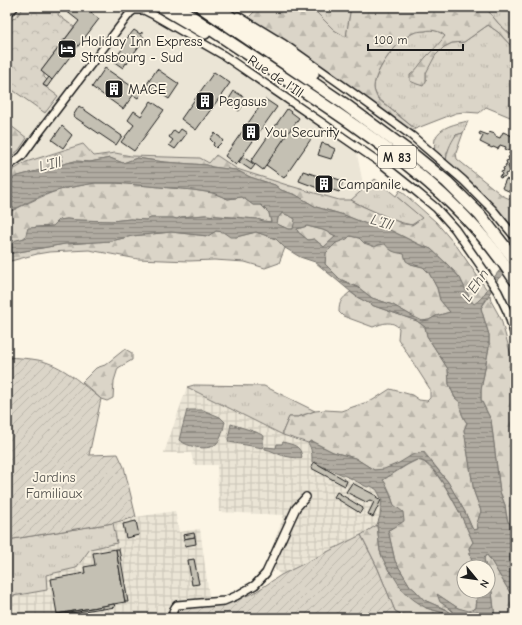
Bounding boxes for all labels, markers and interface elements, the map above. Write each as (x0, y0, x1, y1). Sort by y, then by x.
scale bar (368, 26, 463, 52)
place label: Holiday Inn Express Strasbourg - Sud (81, 33, 203, 66)
text: 100 m (374, 33, 407, 47)
hotel icon: Holiday Inn Express Strasbourg - Sud (56, 38, 78, 60)
street label: Rue de l'Ill (245, 52, 307, 101)
building icon: MAGE (103, 78, 125, 100)
place label: MAGE (128, 81, 166, 98)
building icon: Pegasus (194, 90, 216, 112)
place label: Pegasus (219, 93, 267, 110)
building icon: You Security (240, 121, 262, 143)
place label: You Security (265, 124, 340, 141)
road number: M 83 (378, 146, 416, 168)
water label: L'Ill (37, 152, 64, 175)
building icon: Campanile (313, 173, 335, 195)
place label: Campanile (338, 176, 401, 193)
water label: L'Ill (369, 210, 396, 234)
water label: L'Ehn (457, 265, 493, 305)
park label: Jardins Familiaux (26, 469, 83, 502)
north arrow (456, 559, 496, 599)
text: N (477, 577, 492, 590)

